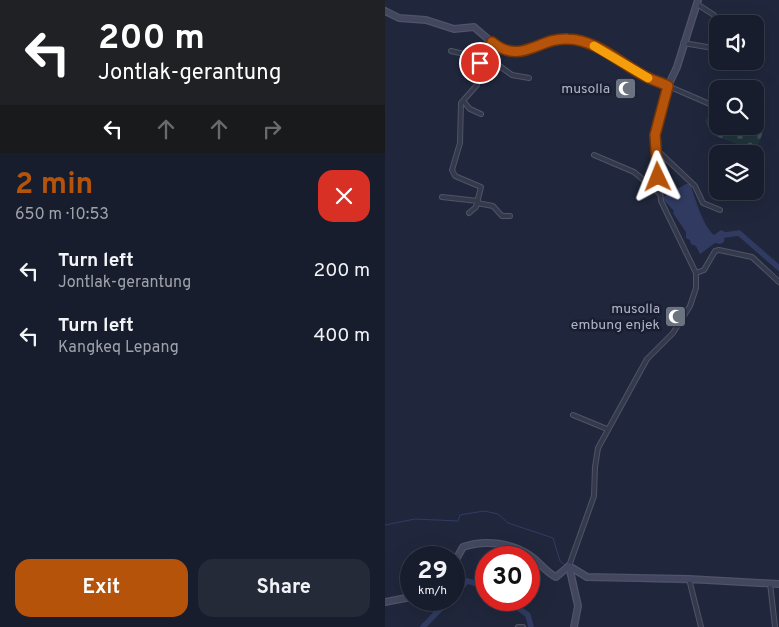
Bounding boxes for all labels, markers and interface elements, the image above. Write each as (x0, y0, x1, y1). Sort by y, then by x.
map controls (709, 15, 764, 200)
button: sound (709, 15, 764, 70)
text: 200 m (98, 17, 205, 61)
icon: left (15, 20, 80, 85)
pin (459, 42, 501, 84)
icon: arrive (466, 49, 494, 77)
text: Jontlak-gerantung (98, 60, 281, 87)
mosque icon: musolla (614, 77, 638, 101)
button: search (709, 80, 764, 135)
place label: musolla (561, 81, 610, 98)
icon: left (99, 115, 127, 143)
icon: ahead (152, 115, 180, 143)
icon: ahead (205, 115, 233, 143)
icon: right (258, 115, 286, 143)
button: layers (709, 145, 764, 200)
position arrow (631, 150, 683, 202)
text: 2 min (15, 167, 93, 204)
button: close (318, 170, 370, 222)
text: 650 m · 10:53 (15, 205, 109, 225)
text: Turn left (58, 249, 134, 273)
icon: left (15, 257, 43, 285)
text: 200 m (314, 259, 370, 283)
text: Jontlak-gerantung (58, 273, 191, 293)
place label: musolla embung enjek (571, 301, 660, 334)
mosque icon: musolla embung enjek (664, 305, 688, 329)
text: Turn left (58, 314, 134, 338)
icon: left (15, 322, 43, 350)
text: 400 m (313, 324, 370, 348)
text: Kangkeq Lepang (58, 338, 179, 358)
speed limit sign: 30 (475, 546, 540, 611)
text: 29 (417, 556, 448, 588)
button: Exit (15, 559, 188, 617)
button: Share (198, 559, 370, 617)
text: km/h (418, 583, 447, 599)

